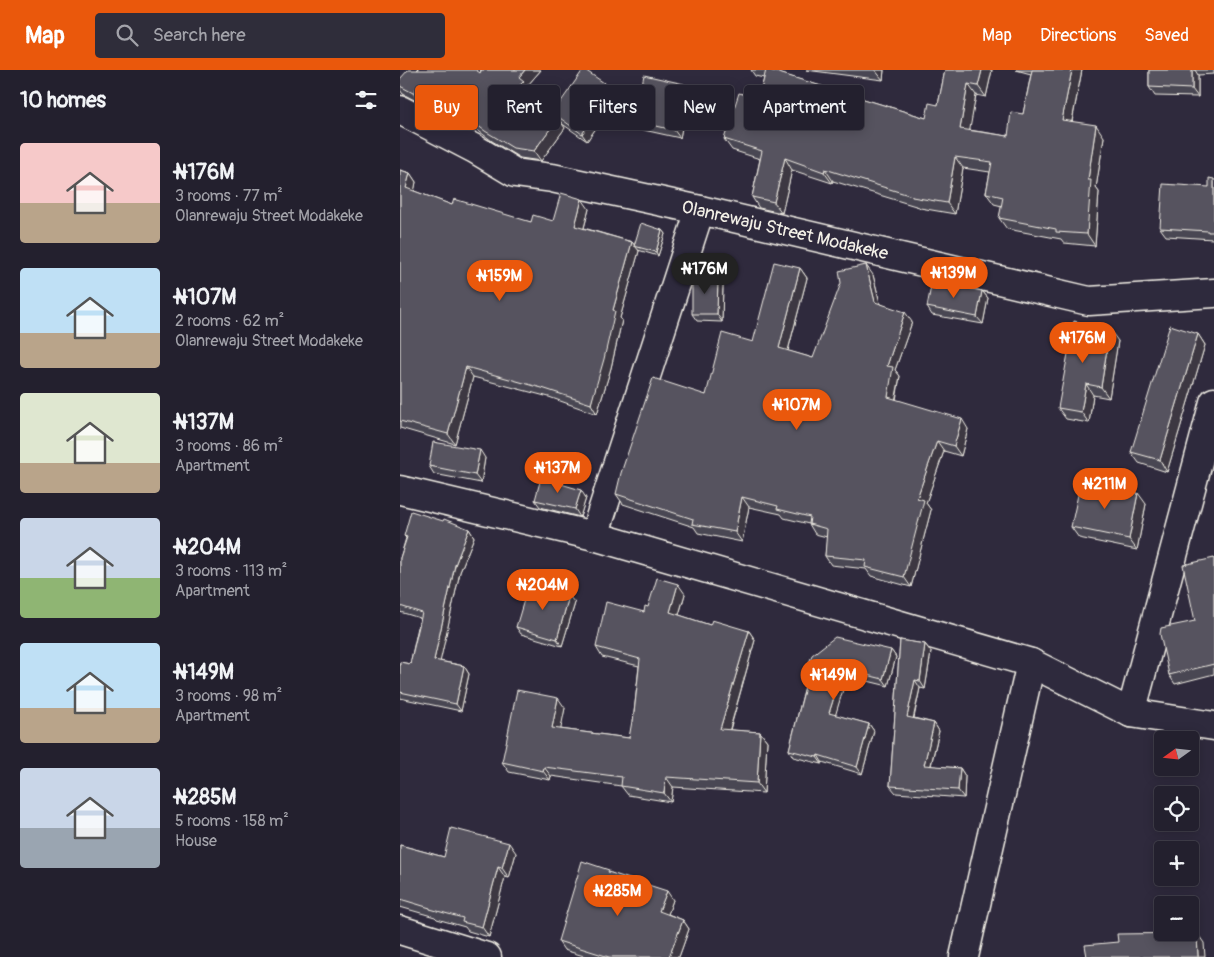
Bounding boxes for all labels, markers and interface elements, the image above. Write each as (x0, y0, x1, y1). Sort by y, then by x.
search box (95, 13, 445, 58)
text: Map (25, 21, 65, 50)
icon: search (113, 21, 141, 49)
text: Search here (153, 23, 246, 47)
text: Map (982, 24, 1012, 47)
text: Directions (1040, 24, 1116, 47)
text: Saved (1144, 24, 1189, 47)
chip: Buy (415, 85, 478, 130)
chip: Rent (488, 85, 560, 130)
chip: Filters (570, 85, 655, 130)
chip: New (665, 85, 734, 130)
chip: Apartment (744, 85, 864, 130)
icon: filters (352, 86, 380, 114)
text: 10 homes (20, 87, 106, 114)
text: ₦176M (175, 159, 234, 186)
icon: home (60, 163, 120, 223)
text: 3 rooms · 77 m² (175, 186, 283, 206)
street label: Olanrewaju Street Modakeke (679, 196, 891, 265)
text: Olanrewaju Street Modakeke (175, 206, 363, 226)
pin: ₦176M (670, 252, 740, 295)
pin: ₦139M (919, 256, 989, 299)
text: ₦176M (682, 259, 728, 279)
pin: ₦159M (465, 260, 535, 302)
text: ₦139M (932, 263, 976, 283)
text: ₦159M (478, 266, 522, 286)
text: ₦107M (175, 284, 236, 311)
icon: home (60, 288, 120, 348)
text: 2 rooms · 62 m² (175, 311, 284, 331)
pin: ₦176M (1048, 322, 1118, 364)
text: ₦176M (1060, 328, 1106, 348)
text: Olanrewaju Street Modakeke (175, 331, 363, 351)
pin: ₦107M (762, 388, 832, 431)
text: ₦107M (774, 395, 820, 415)
text: ₦137M (175, 409, 234, 436)
icon: home (60, 413, 120, 473)
text: 3 rooms · 86 m² (175, 436, 283, 456)
pin: ₦137M (523, 452, 593, 494)
text: Apartment (175, 456, 250, 476)
text: ₦137M (536, 458, 580, 478)
pin: ₦211M (1070, 468, 1140, 510)
text: ₦211M (1084, 474, 1126, 494)
text: ₦204M (175, 534, 241, 561)
icon: home (60, 538, 120, 598)
text: 3 rooms · 113 m² (175, 561, 287, 581)
pin: ₦204M (508, 568, 578, 611)
text: ₦204M (518, 575, 568, 595)
text: Apartment (175, 581, 250, 601)
pin: ₦149M (799, 658, 869, 701)
text: ₦149M (175, 659, 234, 686)
icon: home (60, 663, 120, 723)
text: ₦149M (812, 665, 856, 685)
text: 3 rooms · 98 m² (175, 686, 282, 706)
text: Apartment (175, 706, 250, 726)
north arrow (1154, 731, 1199, 776)
map controls (1154, 731, 1199, 941)
text: ₦285M (175, 784, 236, 811)
button: locate (1154, 786, 1199, 831)
icon: home (60, 788, 120, 848)
text: 5 rooms · 158 m² (175, 811, 289, 831)
text: House (175, 831, 217, 851)
button: + (1154, 841, 1199, 886)
pin: ₦285M (583, 874, 653, 917)
text: ₦285M (595, 881, 641, 901)
button: − (1154, 896, 1199, 941)

